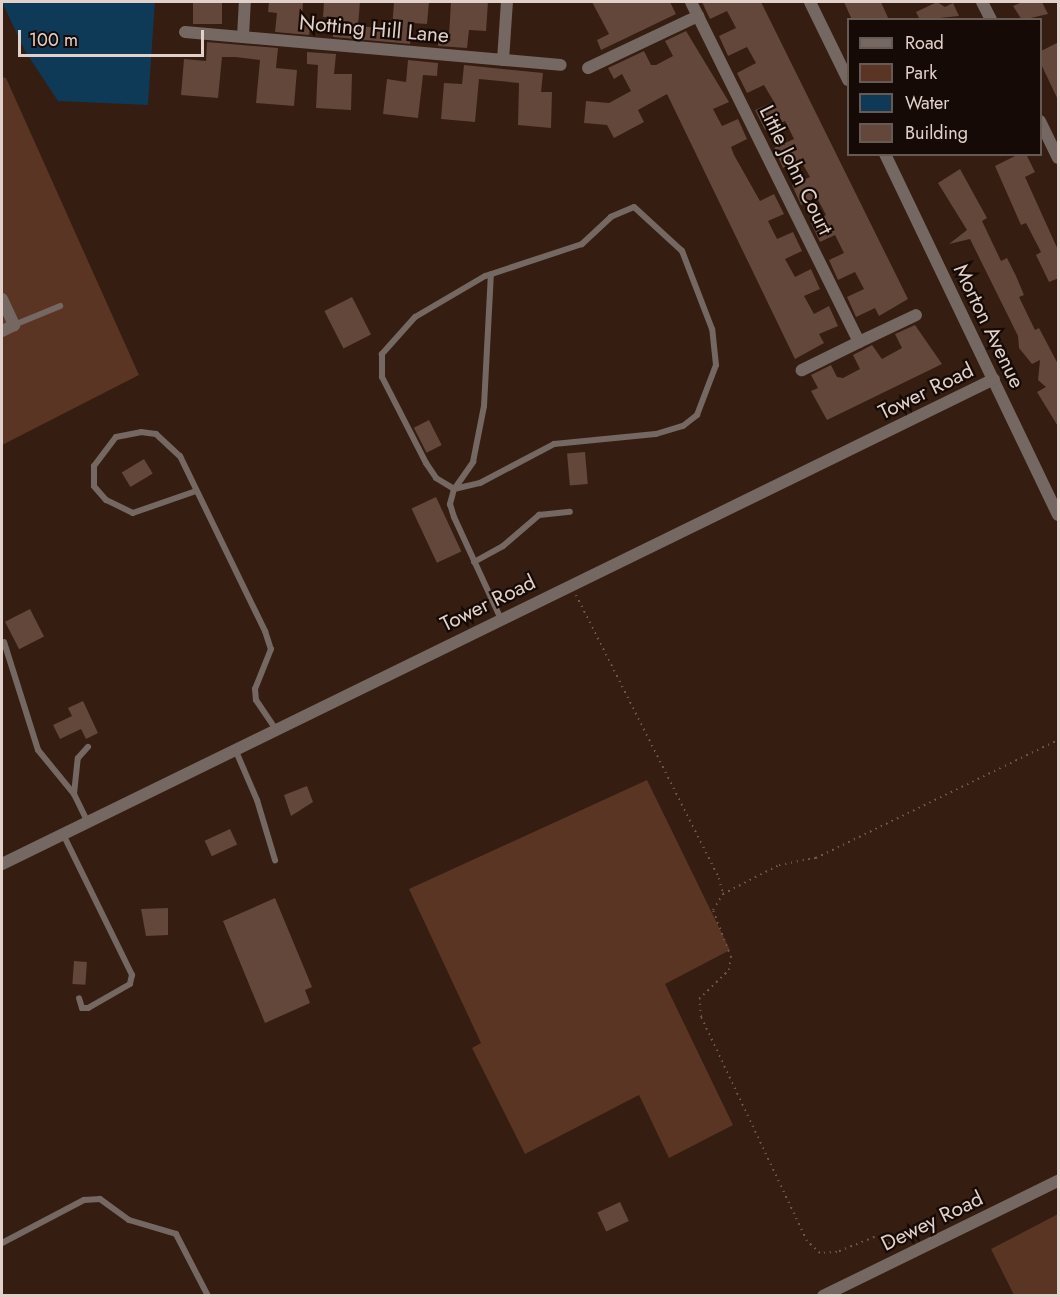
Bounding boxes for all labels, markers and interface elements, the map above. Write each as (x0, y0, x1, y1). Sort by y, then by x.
street label: Notting Hill Lane (298, 10, 450, 48)
scale bar (21, 18, 207, 56)
legend (847, 18, 1042, 156)
text: 100 m (29, 27, 78, 53)
text: Road (905, 30, 944, 56)
text: Park (905, 60, 937, 86)
text: Water (905, 90, 949, 116)
street label: Little John Court (754, 101, 838, 239)
text: Building (905, 120, 968, 146)
street label: Morton Avenue (948, 260, 1030, 392)
street label: Tower Road (874, 357, 978, 425)
street label: Tower Road (436, 569, 540, 637)
street label: Dewey Road (877, 1186, 987, 1256)

